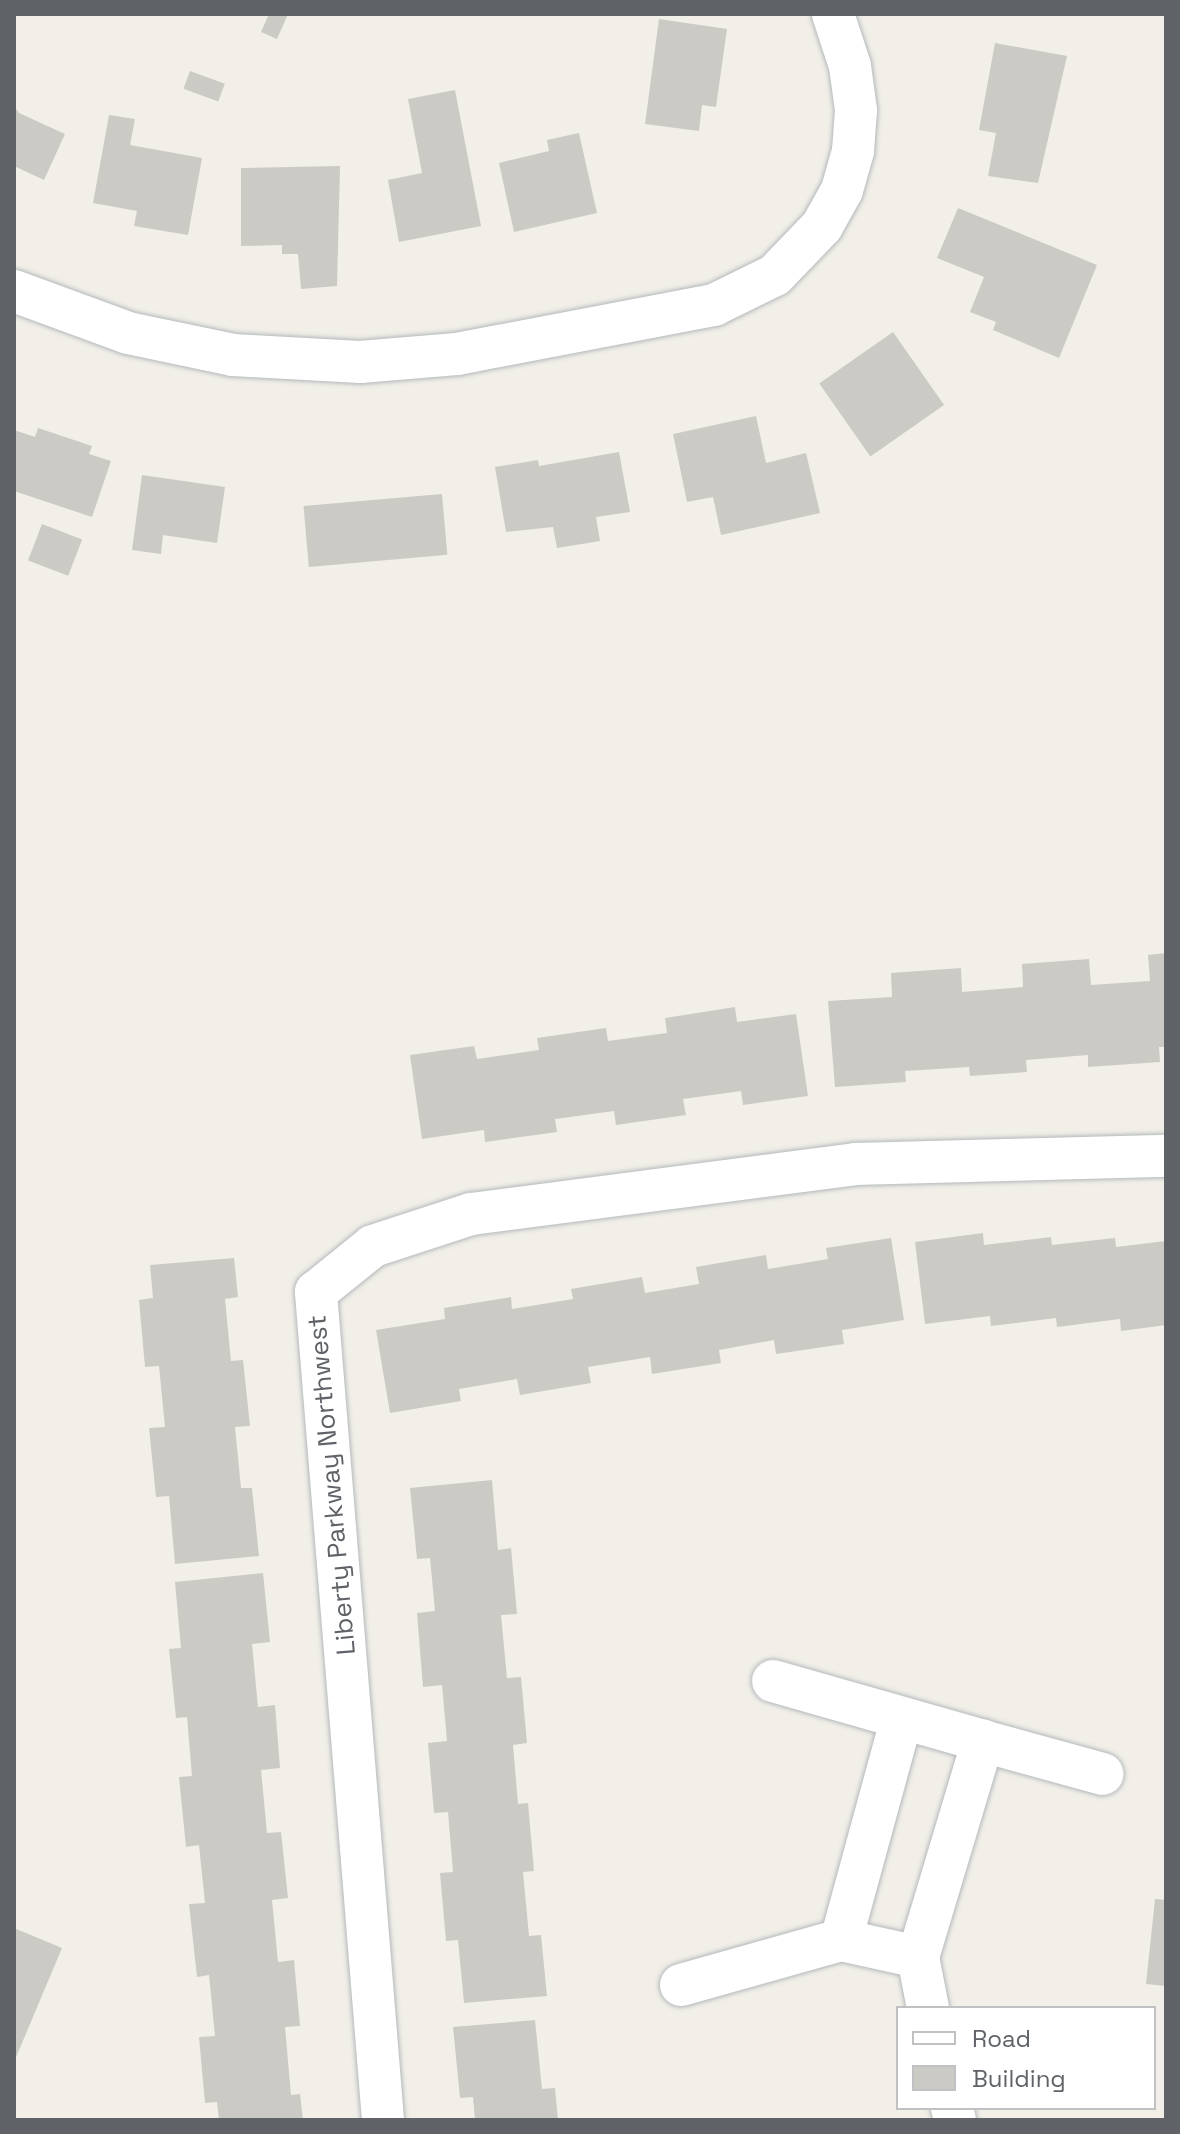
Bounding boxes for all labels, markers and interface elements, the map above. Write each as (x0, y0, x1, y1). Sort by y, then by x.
street label: Liberty Parkway Northwest (302, 1314, 362, 1656)
legend (896, 2006, 1156, 2110)
text: Road (972, 2023, 1031, 2054)
text: Building (972, 2063, 1066, 2094)

